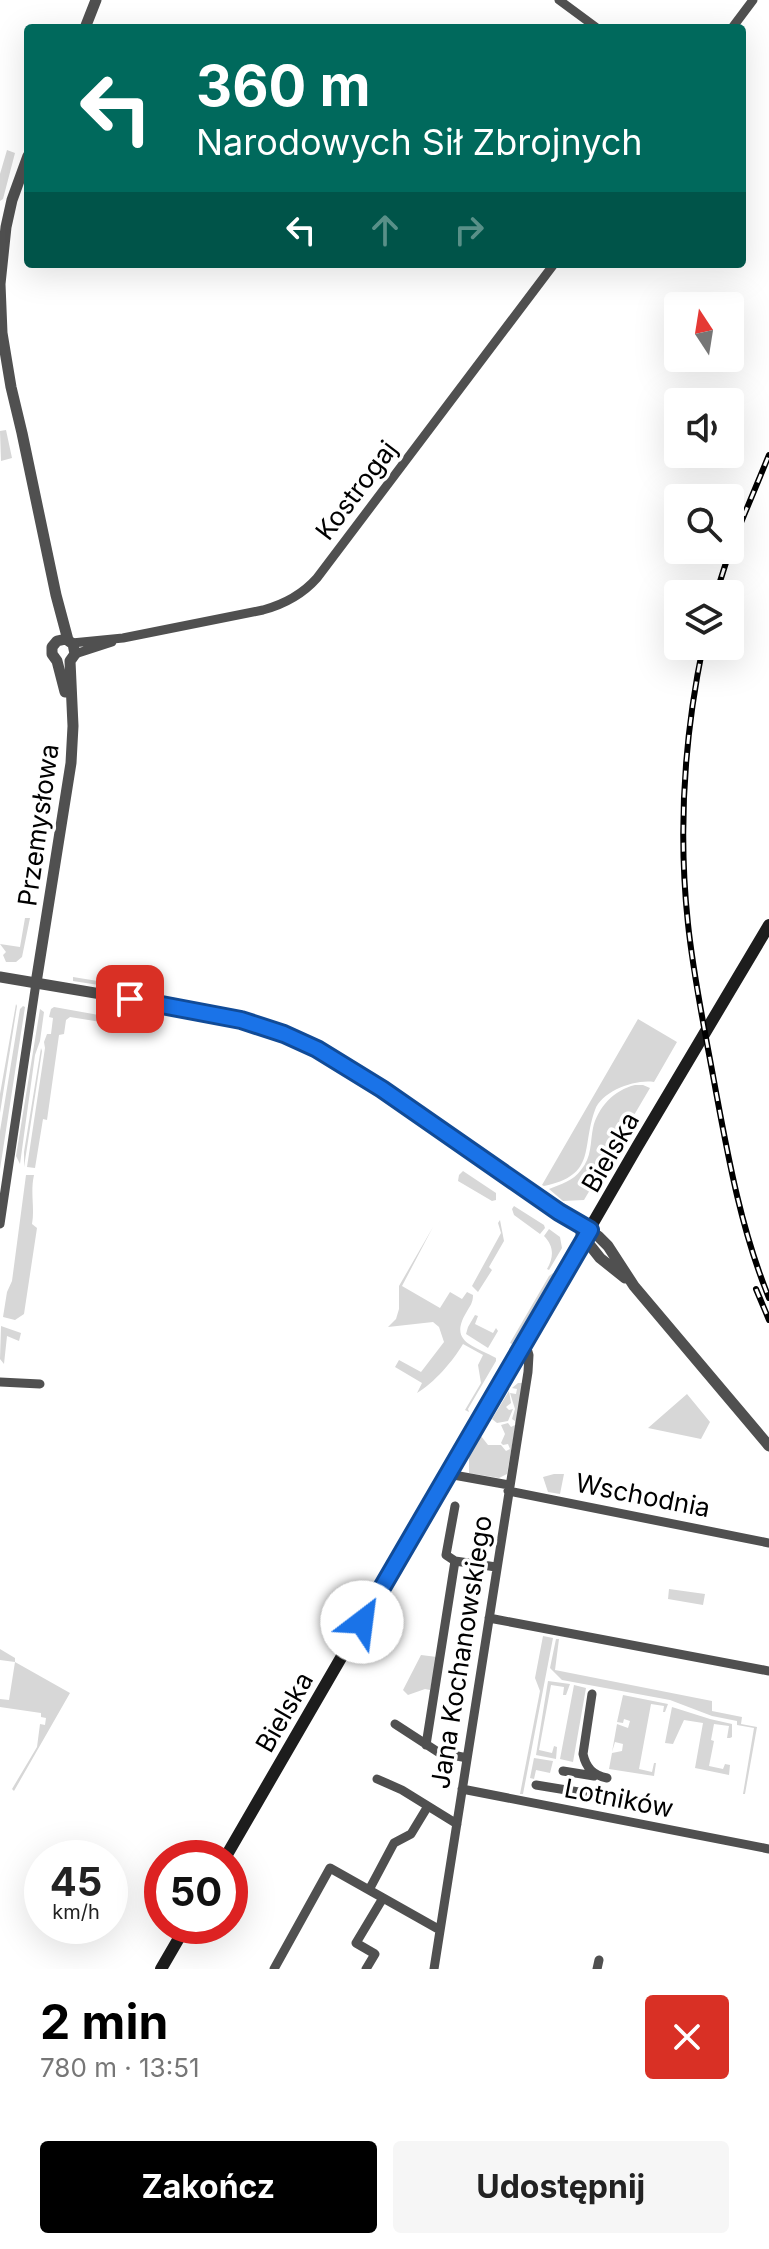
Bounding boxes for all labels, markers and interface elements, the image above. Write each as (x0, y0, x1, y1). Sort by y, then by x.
text: 360 m (196, 52, 371, 120)
icon: left (64, 56, 168, 160)
text: Narodowych Sił Zbrojnych (196, 120, 643, 164)
icon: left (279, 208, 323, 252)
icon: ahead (363, 208, 407, 252)
icon: right (447, 208, 491, 252)
north arrow (664, 292, 744, 372)
map controls (664, 292, 744, 660)
button: sound (664, 388, 744, 468)
street label: Kostrogaj (309, 434, 403, 546)
button: search (664, 484, 744, 564)
button: layers (664, 580, 744, 660)
street label: Przemysłowa (11, 742, 65, 908)
pin (96, 965, 164, 1033)
icon: arrive (108, 977, 152, 1021)
street label: Bielska (575, 1106, 645, 1198)
street label: Wschodnia (573, 1467, 713, 1523)
street label: Jana Kochanowskiego (424, 1513, 498, 1791)
position arrow (320, 1580, 404, 1664)
street label: Bielska (249, 1666, 319, 1758)
street label: Lotników (562, 1772, 676, 1824)
speed limit sign: 50 (144, 1840, 248, 1944)
text: 45 (50, 1857, 102, 1906)
text: km/h (52, 1900, 100, 1924)
text: 2 min (40, 1992, 168, 2051)
button: close (645, 1995, 729, 2079)
text: 780 m · 13:51 (40, 2052, 200, 2083)
button: Zakończ (40, 2141, 377, 2233)
button: Udostępnij (393, 2141, 729, 2233)

